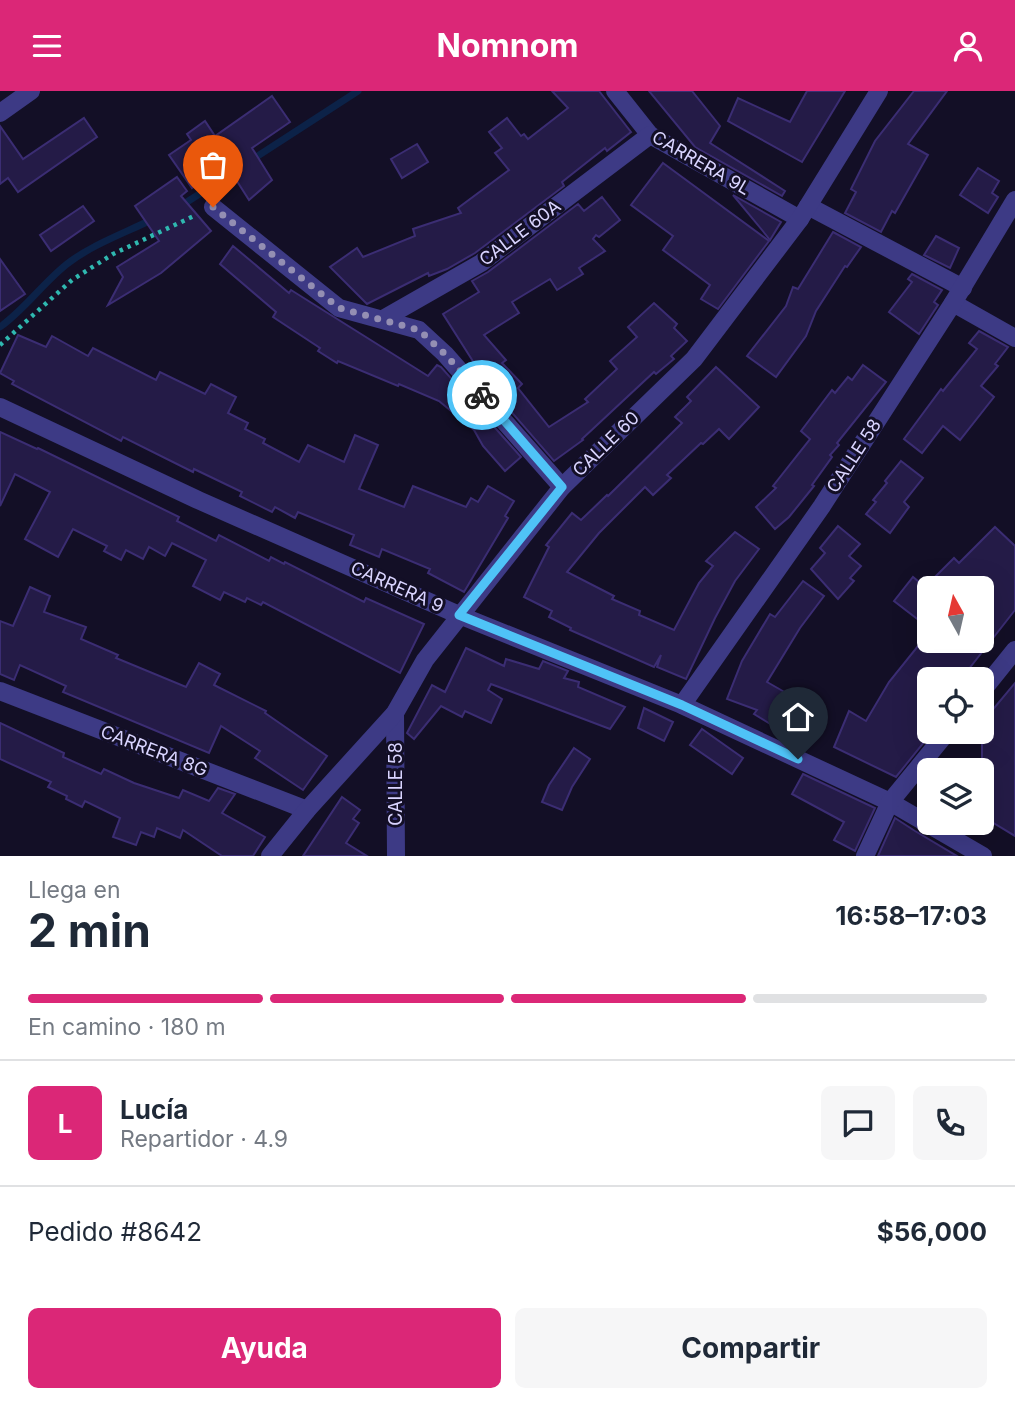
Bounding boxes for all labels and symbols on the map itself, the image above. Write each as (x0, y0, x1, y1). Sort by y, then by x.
street label: CARRERA 9L (649, 126, 754, 199)
pin (183, 135, 243, 207)
street label: CALLE 60A (475, 195, 565, 270)
courier (447, 360, 517, 430)
street label: CALLE 60 (568, 407, 643, 480)
street label: CALLE 58 (822, 415, 885, 496)
street label: CARRERA 9 (348, 557, 447, 616)
north arrow (917, 576, 994, 653)
pin (768, 687, 828, 759)
street label: CARRERA 8G (98, 721, 211, 781)
street label: CALLE 58 (385, 742, 406, 826)

